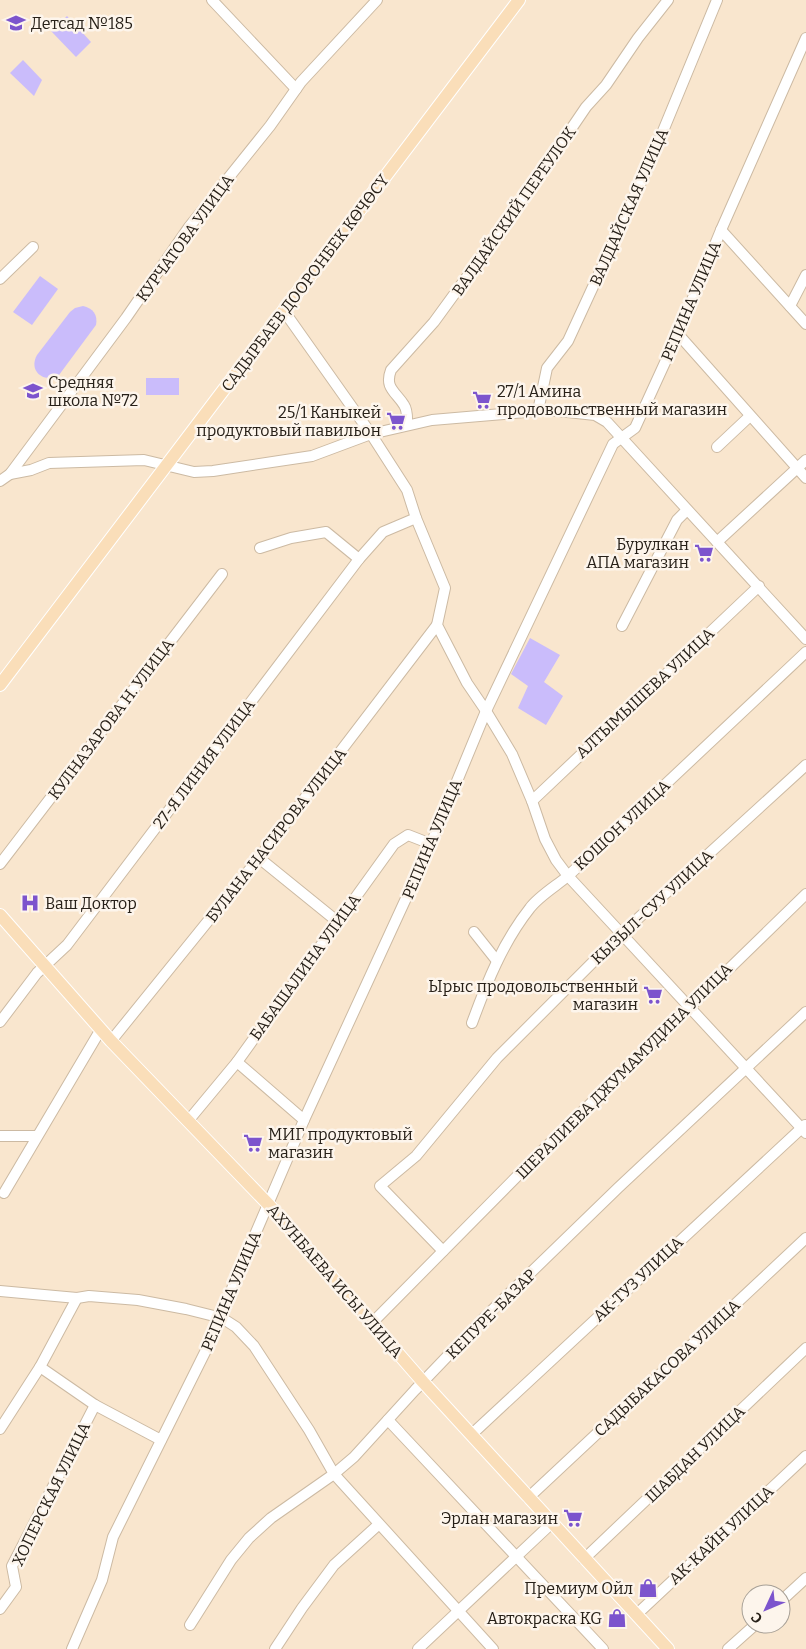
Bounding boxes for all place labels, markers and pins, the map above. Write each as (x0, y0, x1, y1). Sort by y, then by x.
school or university icon: Детсад №185 (5, 12, 27, 34)
place label: Детсад №185 (31, 14, 133, 33)
place label: Средняя школа №72 (48, 373, 138, 410)
school or university icon: Средняя школа №72 (22, 380, 44, 402)
place label: 27/1 Амина продовольственный магазин (497, 382, 727, 419)
supermarket icon: 27/1 Амина продовольственный магазин (471, 389, 493, 411)
place label: 25/1 Каныкей продуктовый павильон (196, 403, 381, 440)
supermarket icon: 25/1 Каныкей продуктовый павильон (385, 410, 407, 432)
place label: Бурулкан АПА магазин (586, 535, 689, 572)
supermarket icon: Бурулкан АПА магазин (693, 542, 715, 564)
hospital icon: Ваш Доктор (19, 892, 41, 914)
place label: Ваш Доктор (45, 894, 137, 913)
place label: Ырыс продовольственный магазин (428, 977, 638, 1014)
supermarket icon: Ырыс продовольственный магазин (642, 984, 664, 1006)
place label: МИГ продуктовый магазин (268, 1125, 413, 1162)
supermarket icon: МИГ продуктовый магазин (242, 1132, 264, 1154)
supermarket icon: Эрлан магазин (562, 1507, 584, 1529)
place label: Эрлан магазин (441, 1509, 558, 1528)
shop icon: Премиум Ойл (637, 1577, 659, 1599)
place label: Премиум Ойл (524, 1579, 633, 1598)
shop icon: Автокраска KG (606, 1607, 628, 1629)
place label: Автокраска KG (487, 1609, 602, 1628)

